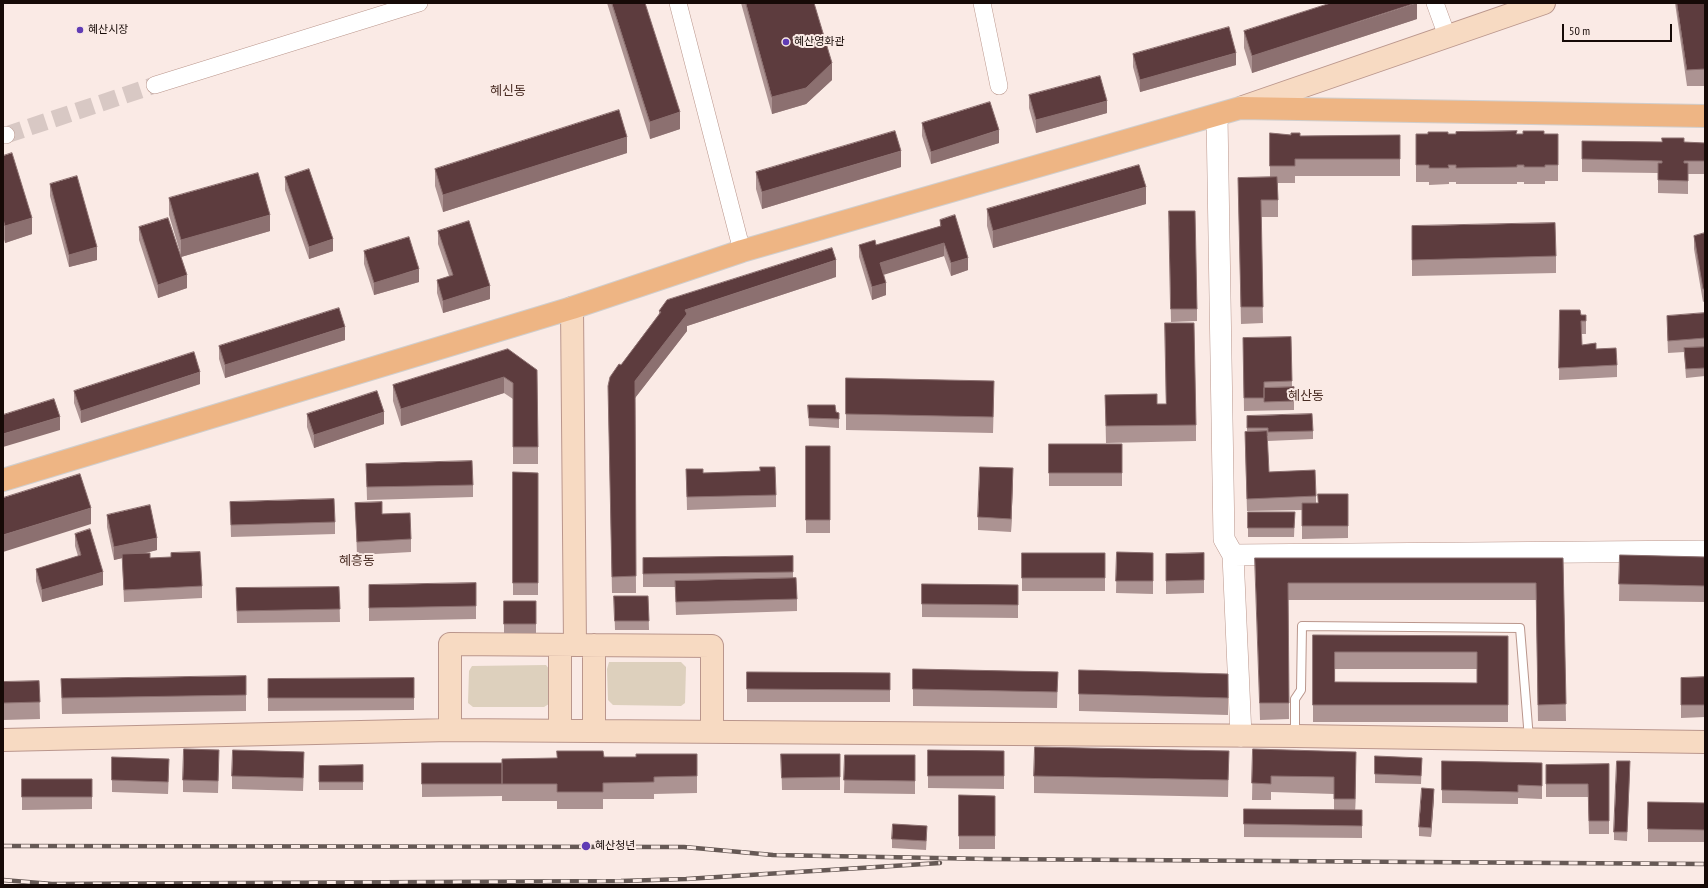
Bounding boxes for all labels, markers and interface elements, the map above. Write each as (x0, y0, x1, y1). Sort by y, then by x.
scale bar (1564, 16, 1674, 42)
place label: 혜산시장 (88, 23, 128, 37)
text: 50 m (1569, 23, 1590, 38)
marker: 혜산시장 (75, 25, 85, 35)
place label: 혜산영화관 (794, 35, 845, 49)
marker: 혜산영화관 (781, 37, 791, 47)
district label: 혜신동 (490, 83, 526, 99)
district label: 혜산동 (1288, 388, 1324, 404)
district label: 혜흥동 (339, 553, 375, 569)
place label: 혜산청년 (595, 839, 635, 853)
marker: 혜산청년 (580, 840, 592, 852)

